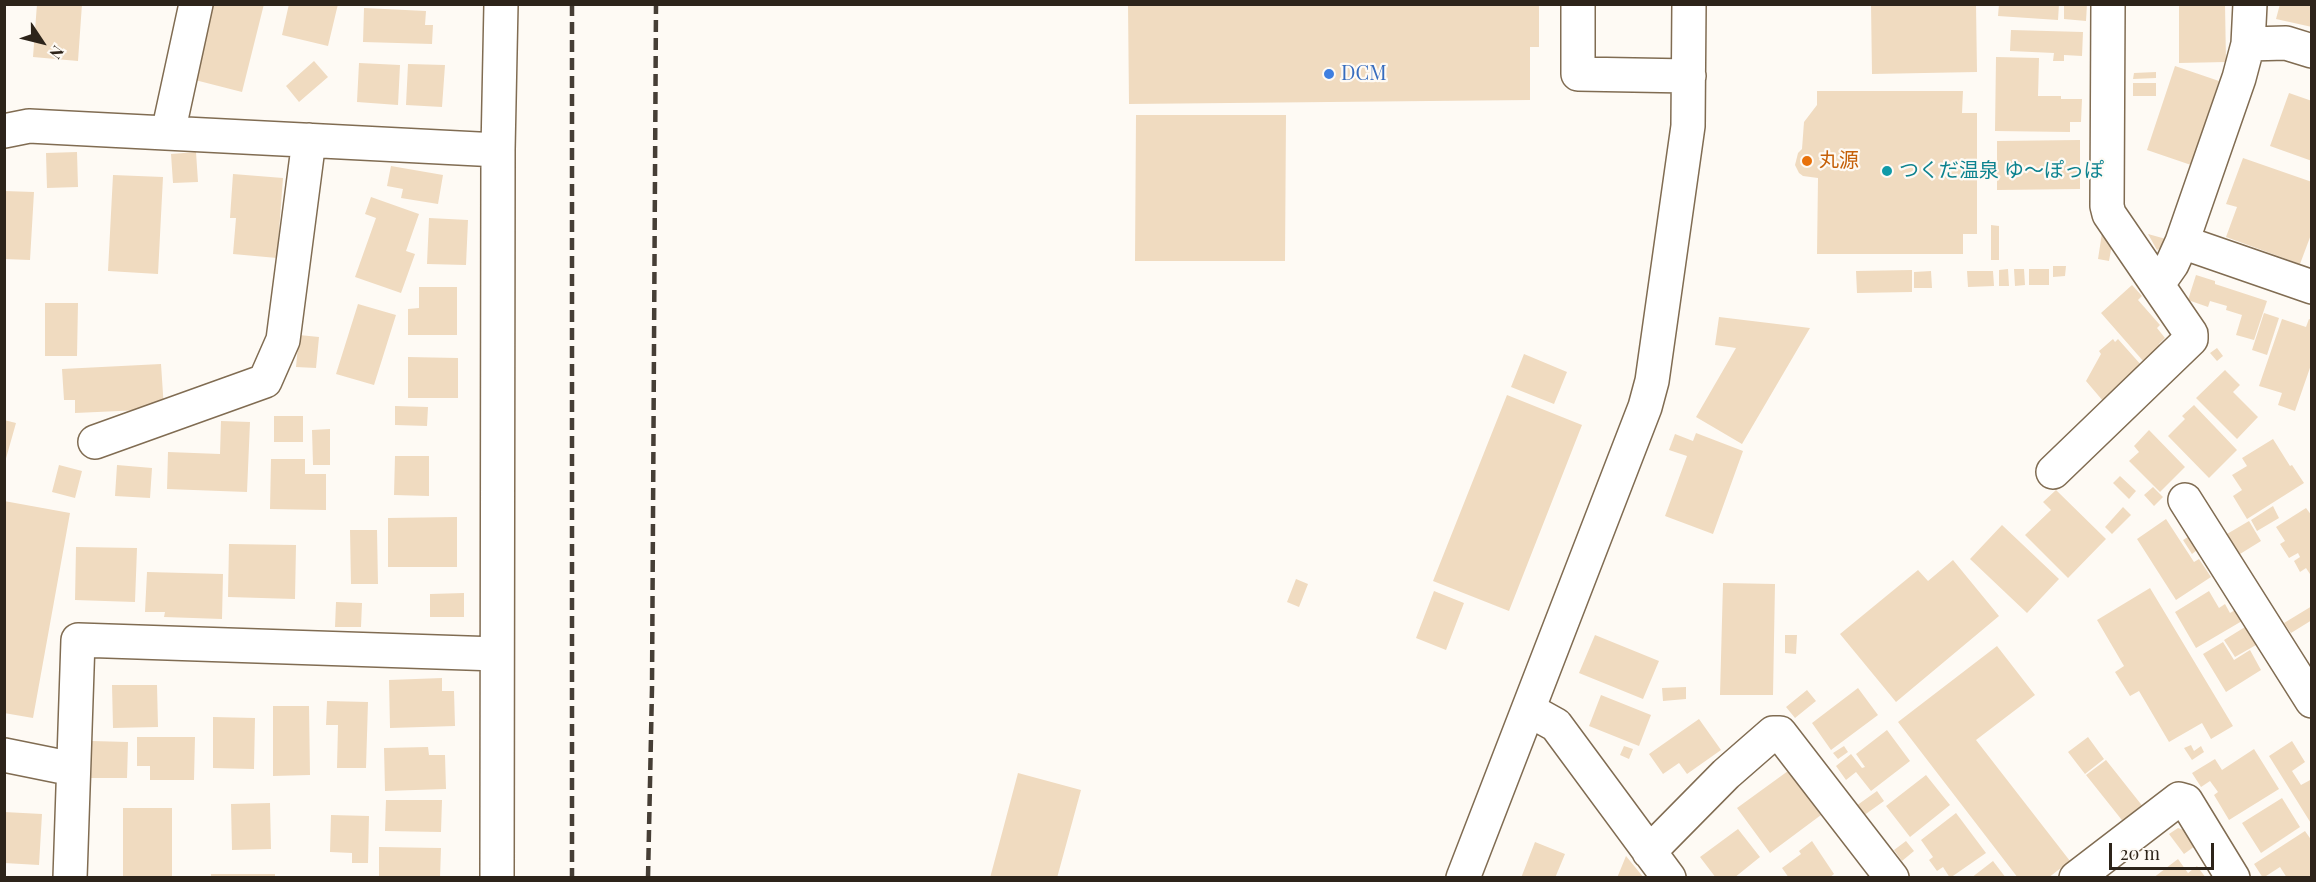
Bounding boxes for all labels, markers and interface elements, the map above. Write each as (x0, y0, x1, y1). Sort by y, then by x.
north arrow (12, 12, 72, 72)
text: N (45, 42, 69, 63)
place label: DCM (1341, 62, 1387, 86)
marker: DCM (1322, 67, 1336, 81)
place label: 丸源 (1819, 149, 1859, 173)
marker: 丸源 (1800, 154, 1814, 168)
place label: つくだ温泉 ゆ～ぽっぽ (1899, 159, 2104, 183)
marker: つくだ温泉 ゆ～ぽっぽ (1880, 164, 1894, 178)
scale bar (2112, 831, 2217, 869)
text: 20 m (2120, 841, 2160, 865)

